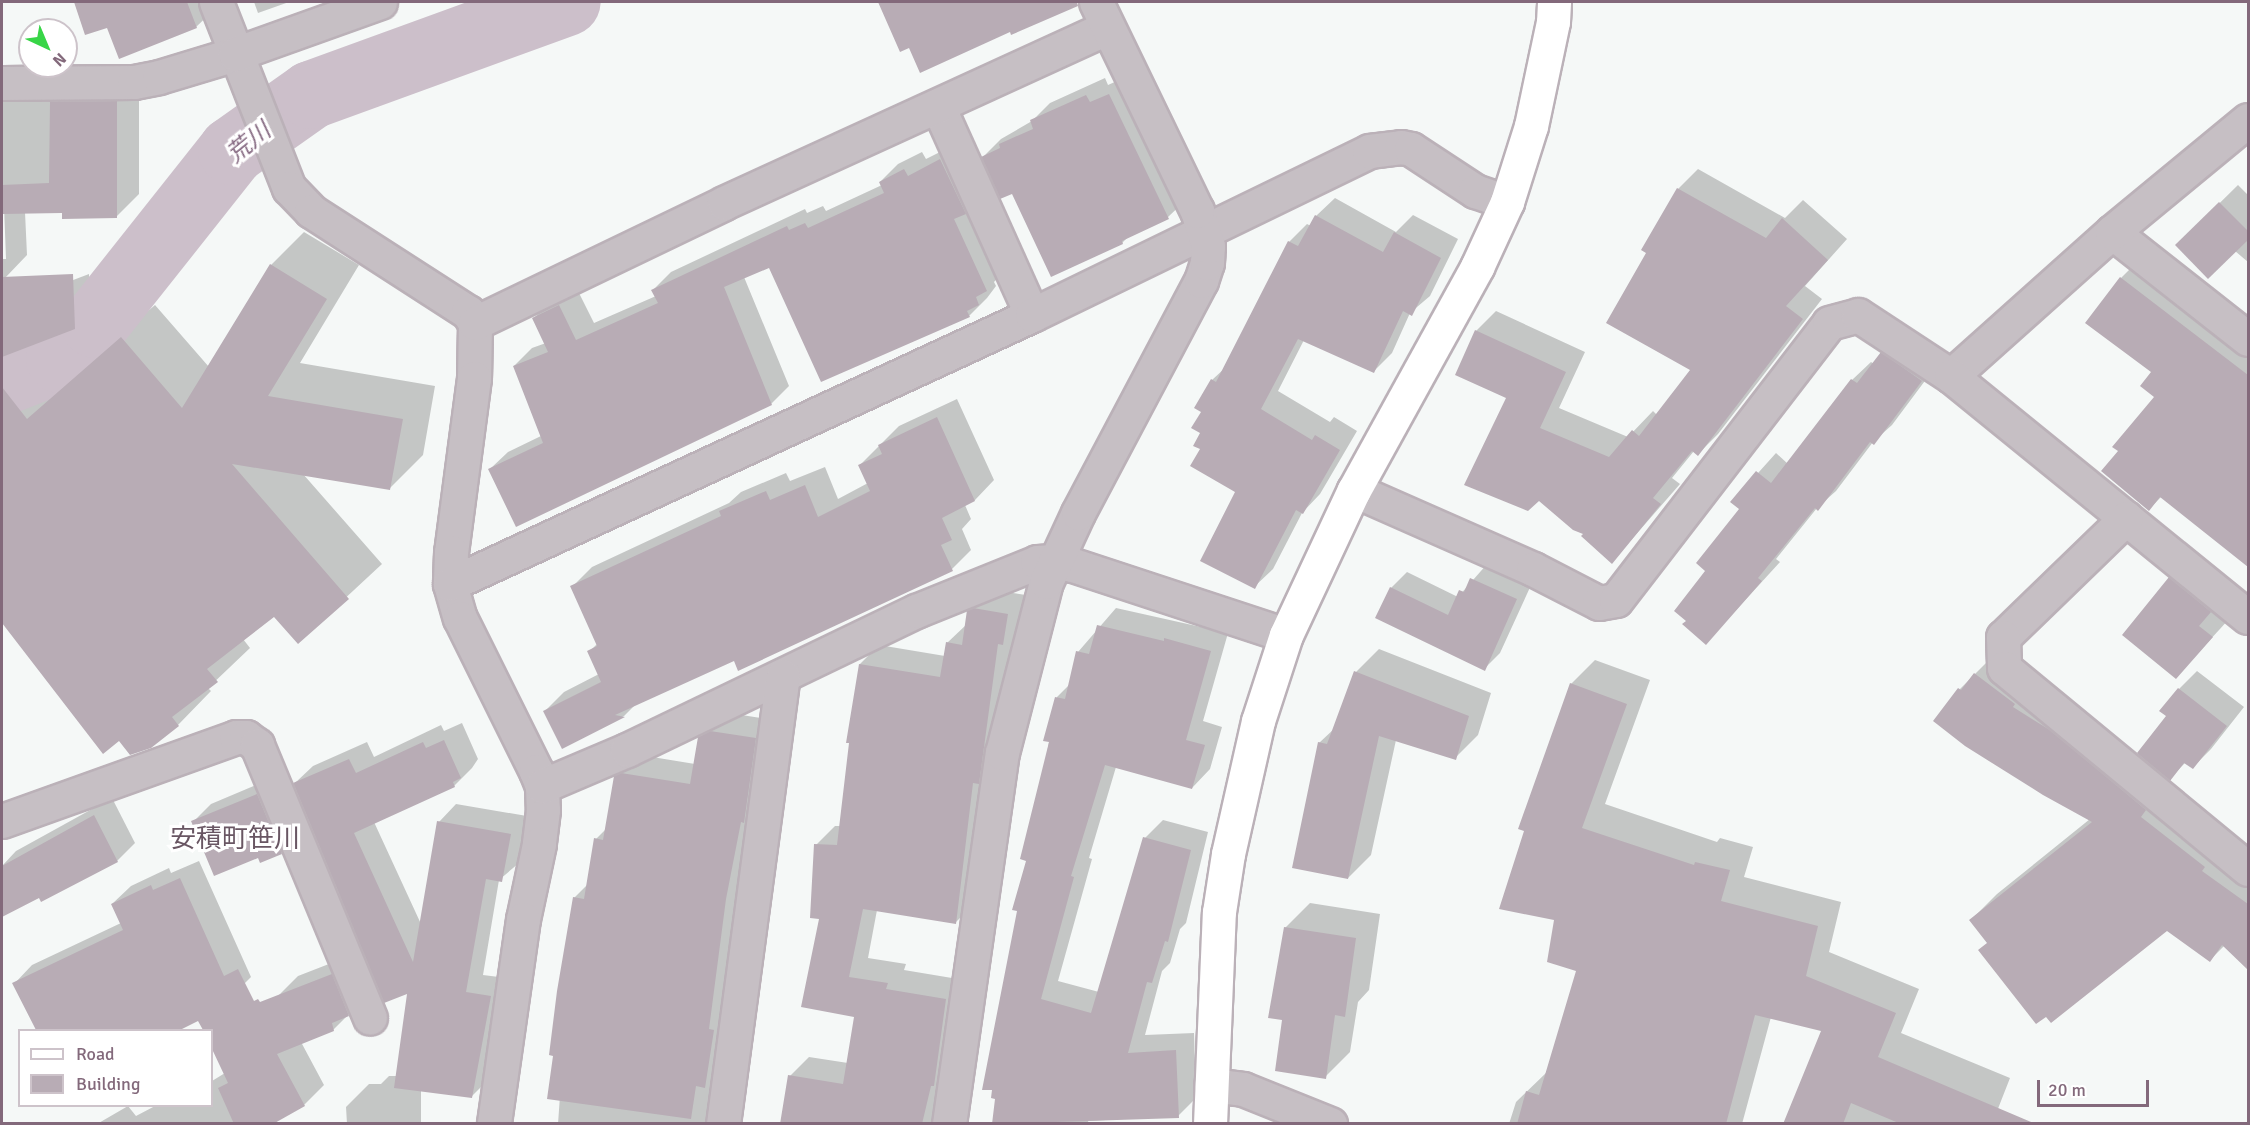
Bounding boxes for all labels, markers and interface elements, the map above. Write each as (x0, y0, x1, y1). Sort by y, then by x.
north arrow (18, 18, 78, 78)
text: N (48, 48, 70, 71)
water label: 荒川 (221, 117, 277, 169)
district label: 安積町笹川 (170, 824, 300, 856)
legend (18, 1029, 213, 1107)
text: Road (76, 1043, 115, 1065)
scale bar (2040, 1068, 2152, 1106)
text: Building (76, 1073, 140, 1095)
text: 20 m (2048, 1079, 2086, 1101)

